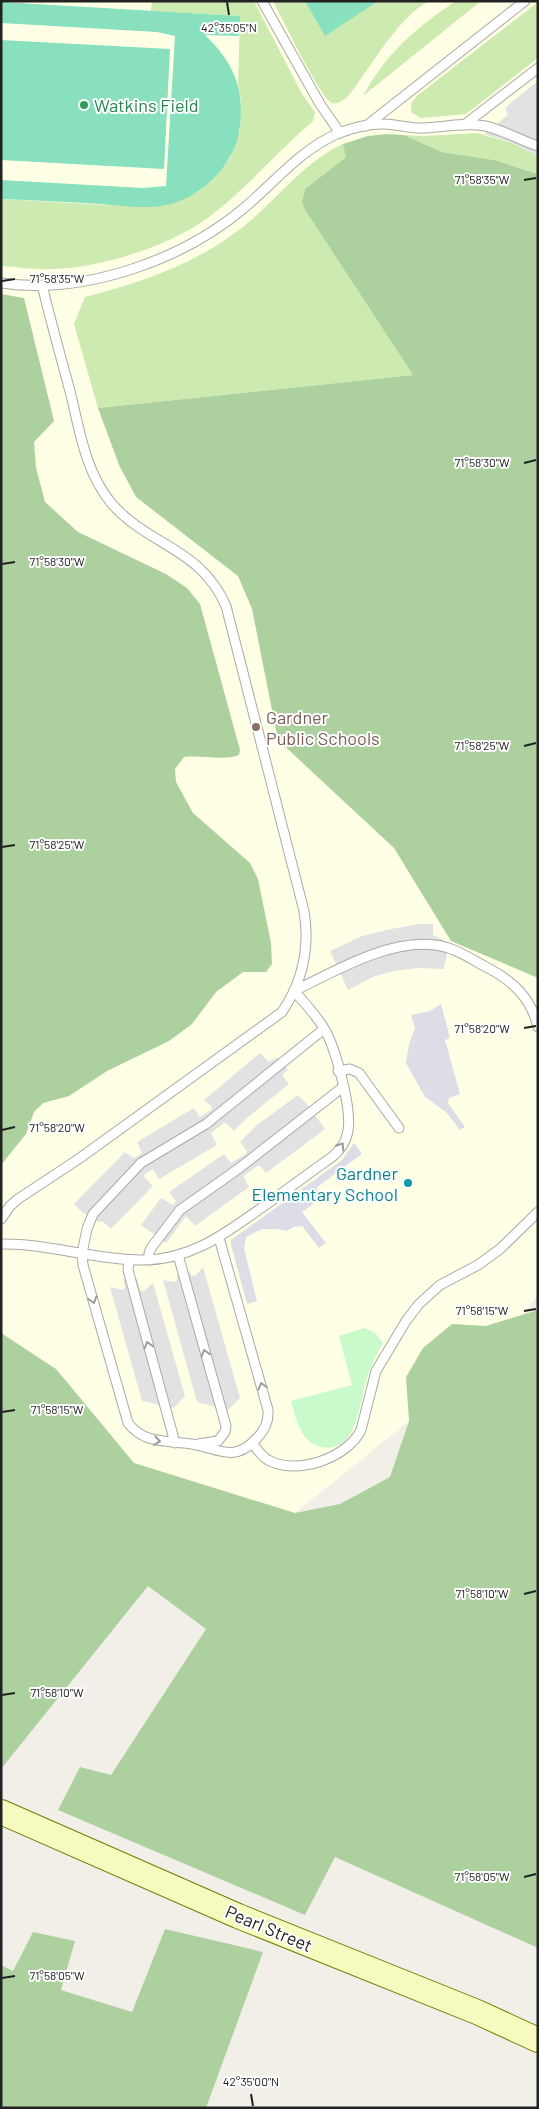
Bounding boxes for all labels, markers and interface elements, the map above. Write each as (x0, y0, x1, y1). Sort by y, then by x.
text: 42°35'05"N (201, 20, 257, 34)
place label: Watkins Field (94, 94, 199, 116)
marker: Watkins Field (78, 99, 90, 111)
text: 71°58'35"W (455, 172, 510, 186)
text: 71°58'35"W (30, 271, 85, 285)
text: 71°58'30"W (454, 455, 510, 469)
text: 71°58'30"W (29, 554, 85, 568)
place label: Gardner Public Schools (266, 706, 380, 749)
marker: Gardner Public Schools (250, 721, 262, 733)
text: 71°58'25"W (455, 738, 510, 752)
text: 71°58'25"W (30, 837, 85, 851)
text: 71°58'20"W (454, 1021, 510, 1035)
text: 71°58'20"W (29, 1120, 85, 1134)
one-way arrow (335, 1142, 345, 1151)
place label: Gardner Elementary School (251, 1162, 398, 1205)
marker: Gardner Elementary School (402, 1177, 414, 1189)
one-way arrow (87, 1296, 98, 1305)
text: 71°58'15"W (456, 1303, 509, 1317)
one-way arrow (143, 1341, 154, 1350)
one-way arrow (201, 1349, 211, 1358)
one-way arrow (258, 1383, 268, 1391)
text: 71°58'15"W (31, 1402, 84, 1416)
one-way arrow (153, 1435, 161, 1445)
text: 71°58'10"W (455, 1586, 509, 1600)
text: 71°58'10"W (30, 1685, 84, 1699)
text: 71°58'05"W (454, 1869, 510, 1883)
street label: Pearl Street (222, 1900, 316, 1956)
text: 71°58'05"W (29, 1968, 85, 1982)
text: 42°35'00"N (223, 2074, 279, 2088)

